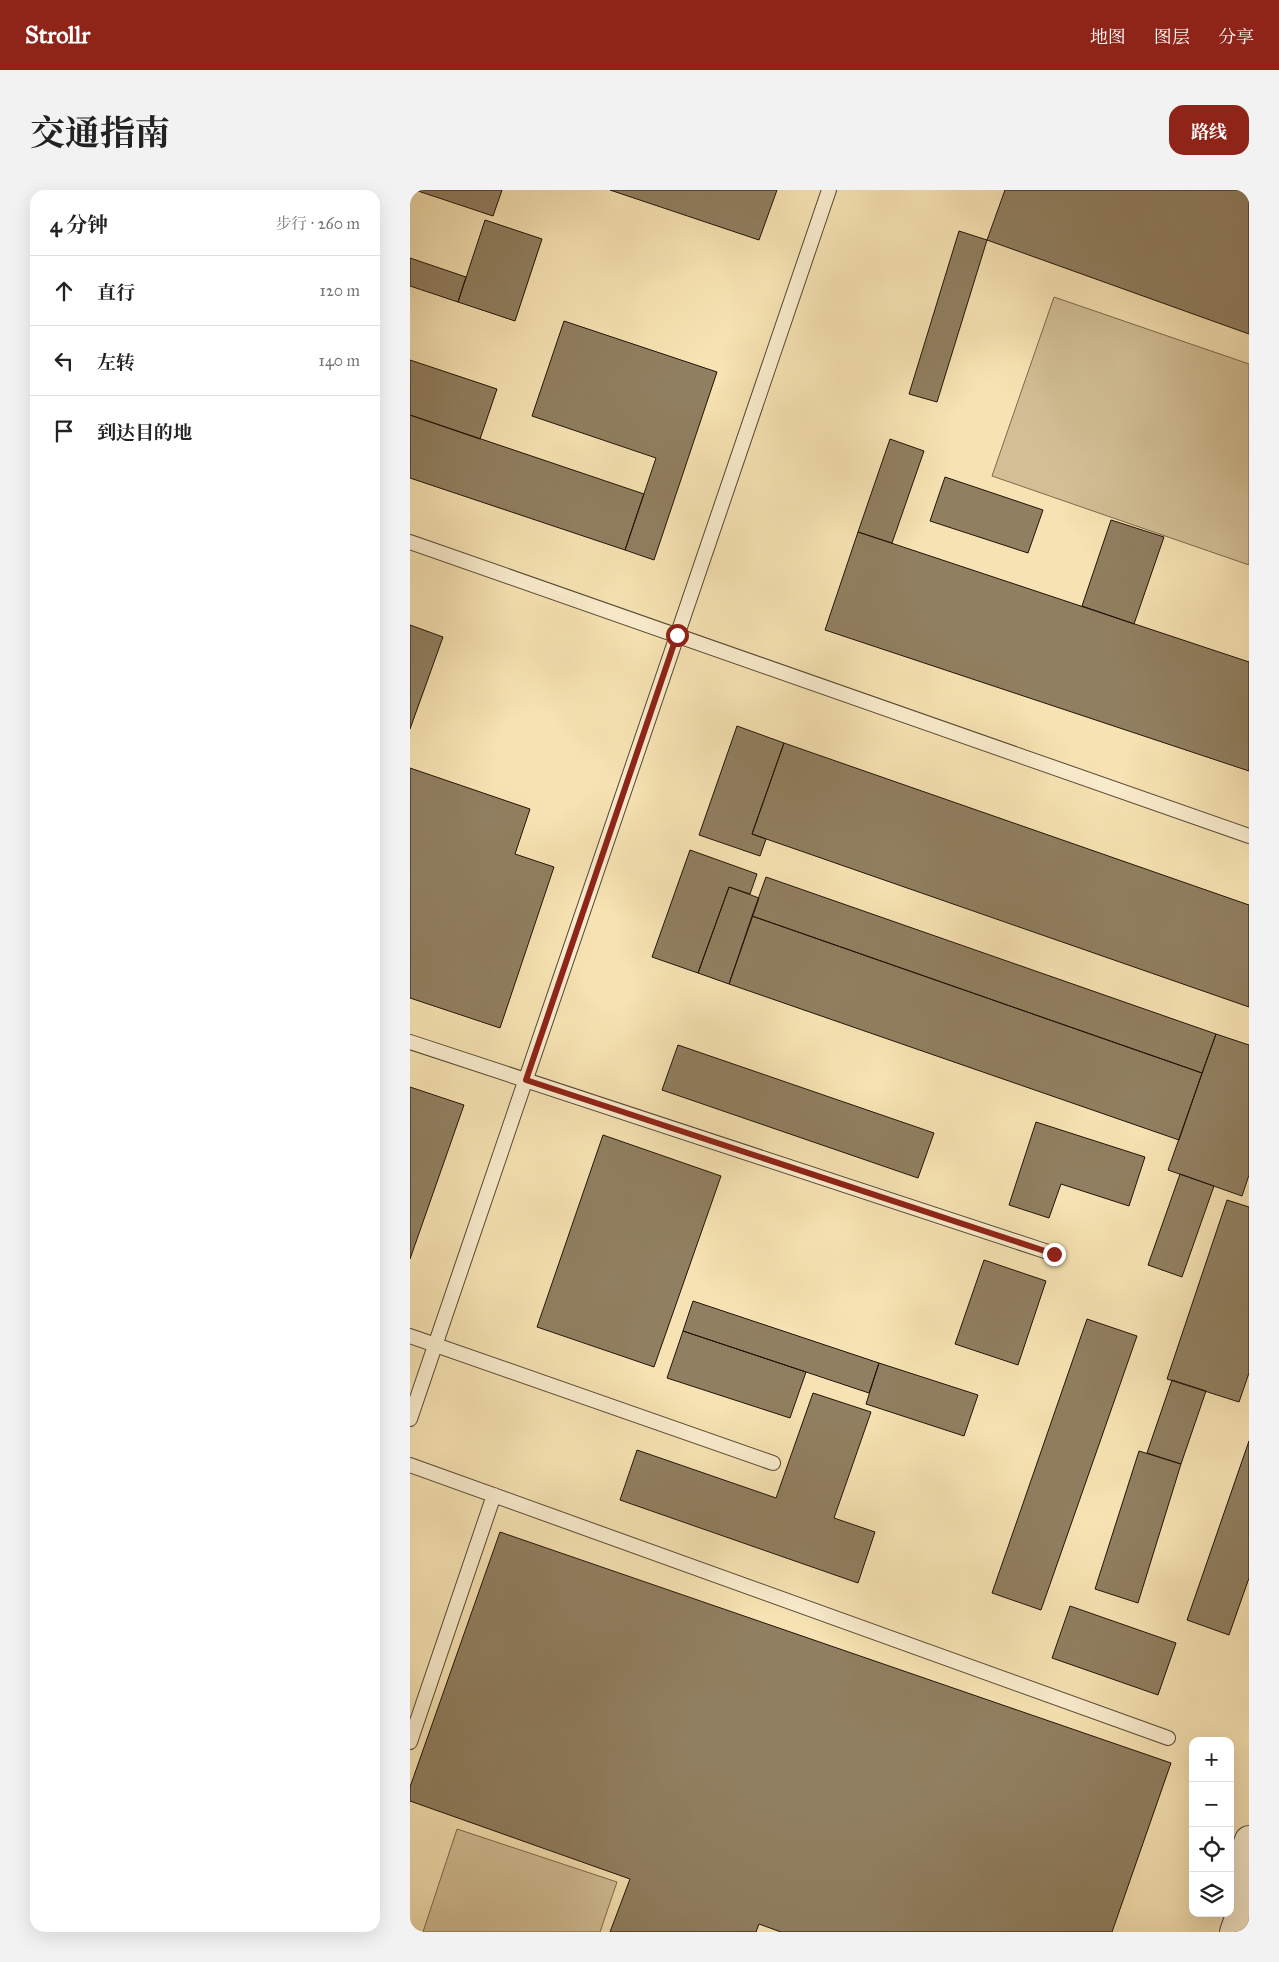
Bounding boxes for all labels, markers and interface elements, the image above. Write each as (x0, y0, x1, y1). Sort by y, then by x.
text: Strollr (25, 20, 90, 50)
text: 地图 (1090, 26, 1126, 48)
text: 图层 (1154, 26, 1190, 48)
text: 分享 (1218, 26, 1254, 48)
button: 路线 (1169, 105, 1249, 155)
text: 交通指南 (30, 112, 170, 155)
text: 4 分钟 (50, 212, 108, 238)
text: 步行 · 260 m (275, 214, 360, 233)
icon: ahead (50, 277, 78, 305)
text: 直行 (97, 281, 135, 304)
text: 120 m (320, 281, 360, 300)
icon: left (50, 347, 78, 375)
text: 左转 (97, 351, 135, 374)
text: 140 m (319, 351, 360, 370)
icon: arrive (50, 417, 78, 445)
text: 到达目的地 (97, 421, 192, 444)
route start (666, 624, 689, 647)
route end (1043, 1243, 1066, 1266)
map controls (1189, 1737, 1234, 1917)
button: + (1189, 1737, 1234, 1782)
button: − (1189, 1782, 1234, 1827)
button: locate (1189, 1827, 1234, 1872)
button: layers (1189, 1872, 1234, 1917)

